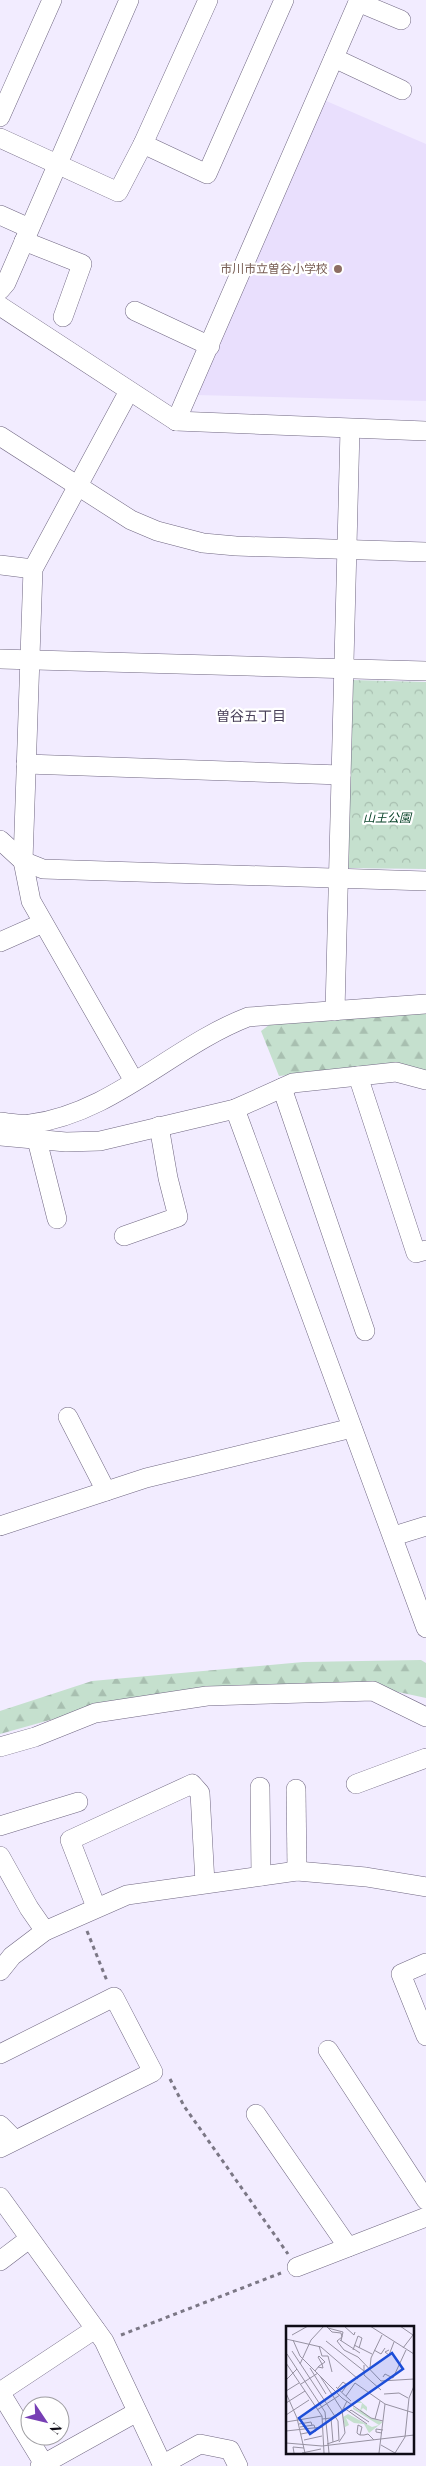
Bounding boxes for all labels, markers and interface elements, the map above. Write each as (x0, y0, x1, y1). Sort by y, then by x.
place label: 市川市立曽谷小学校 (220, 260, 328, 276)
marker: 市川市立曽谷小学校 (332, 263, 344, 275)
district label: 曽谷五丁目 (216, 706, 286, 725)
park label: 山王公園 (363, 809, 413, 825)
inset map (286, 2326, 414, 2454)
north arrow (20, 2396, 70, 2446)
text: N (45, 2419, 67, 2438)

